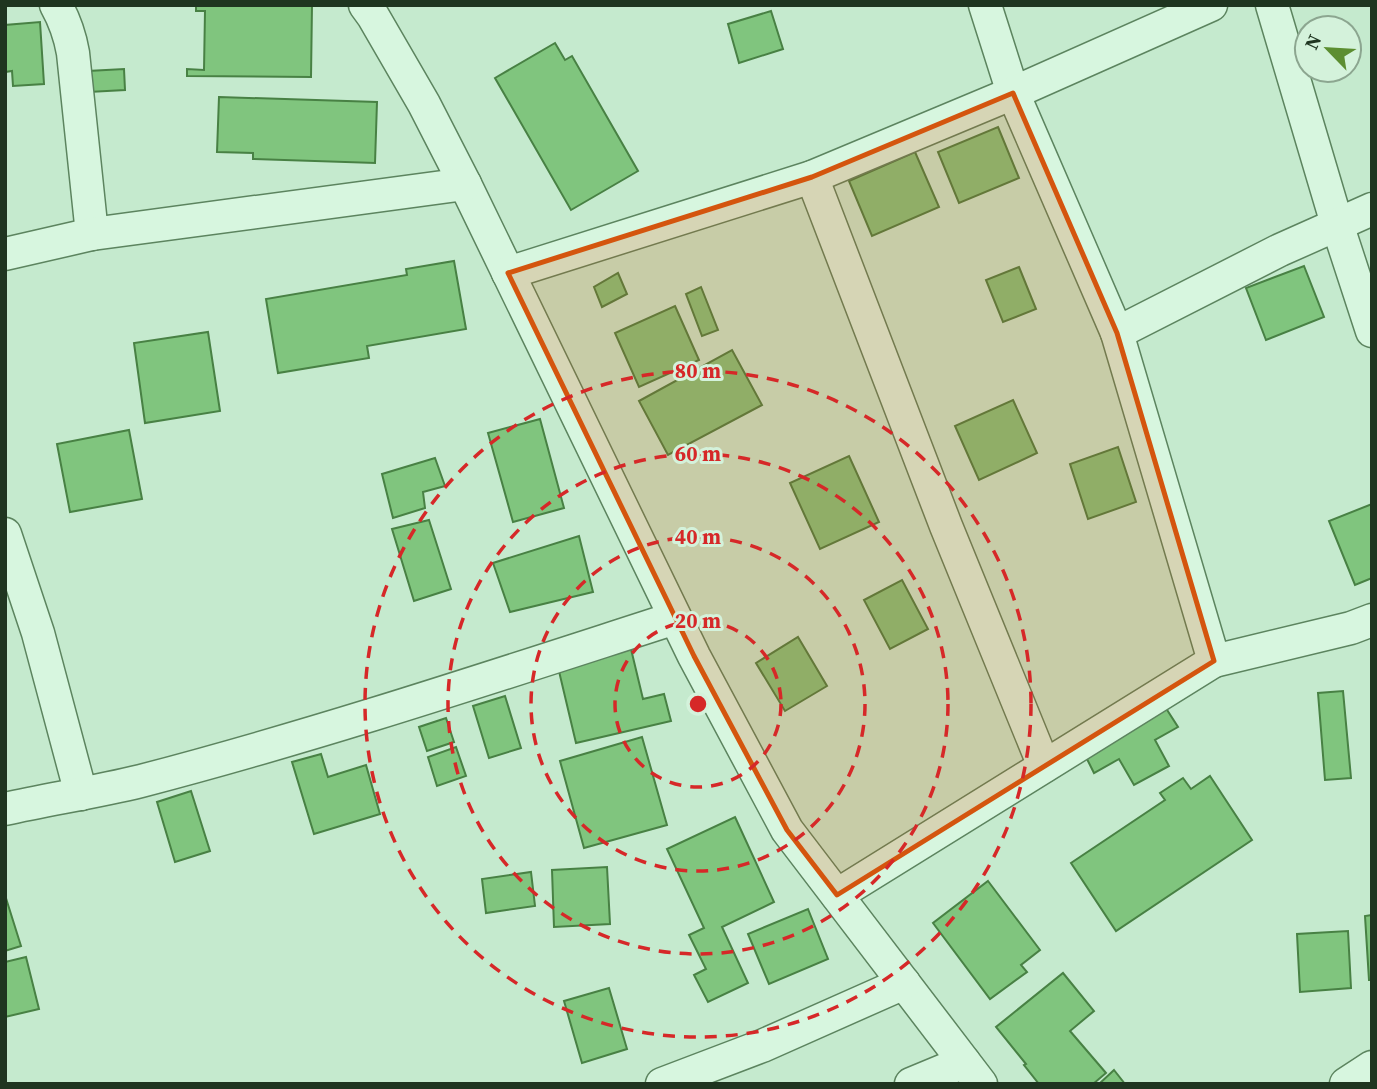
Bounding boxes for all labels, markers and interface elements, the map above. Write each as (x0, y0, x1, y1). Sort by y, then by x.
north arrow (1293, 14, 1363, 84)
text: N (1298, 30, 1327, 54)
text: 80 m (675, 356, 721, 385)
text: 60 m (675, 439, 721, 468)
text: 40 m (675, 522, 721, 551)
text: 20 m (675, 606, 721, 635)
centre of rings (686, 692, 710, 716)

